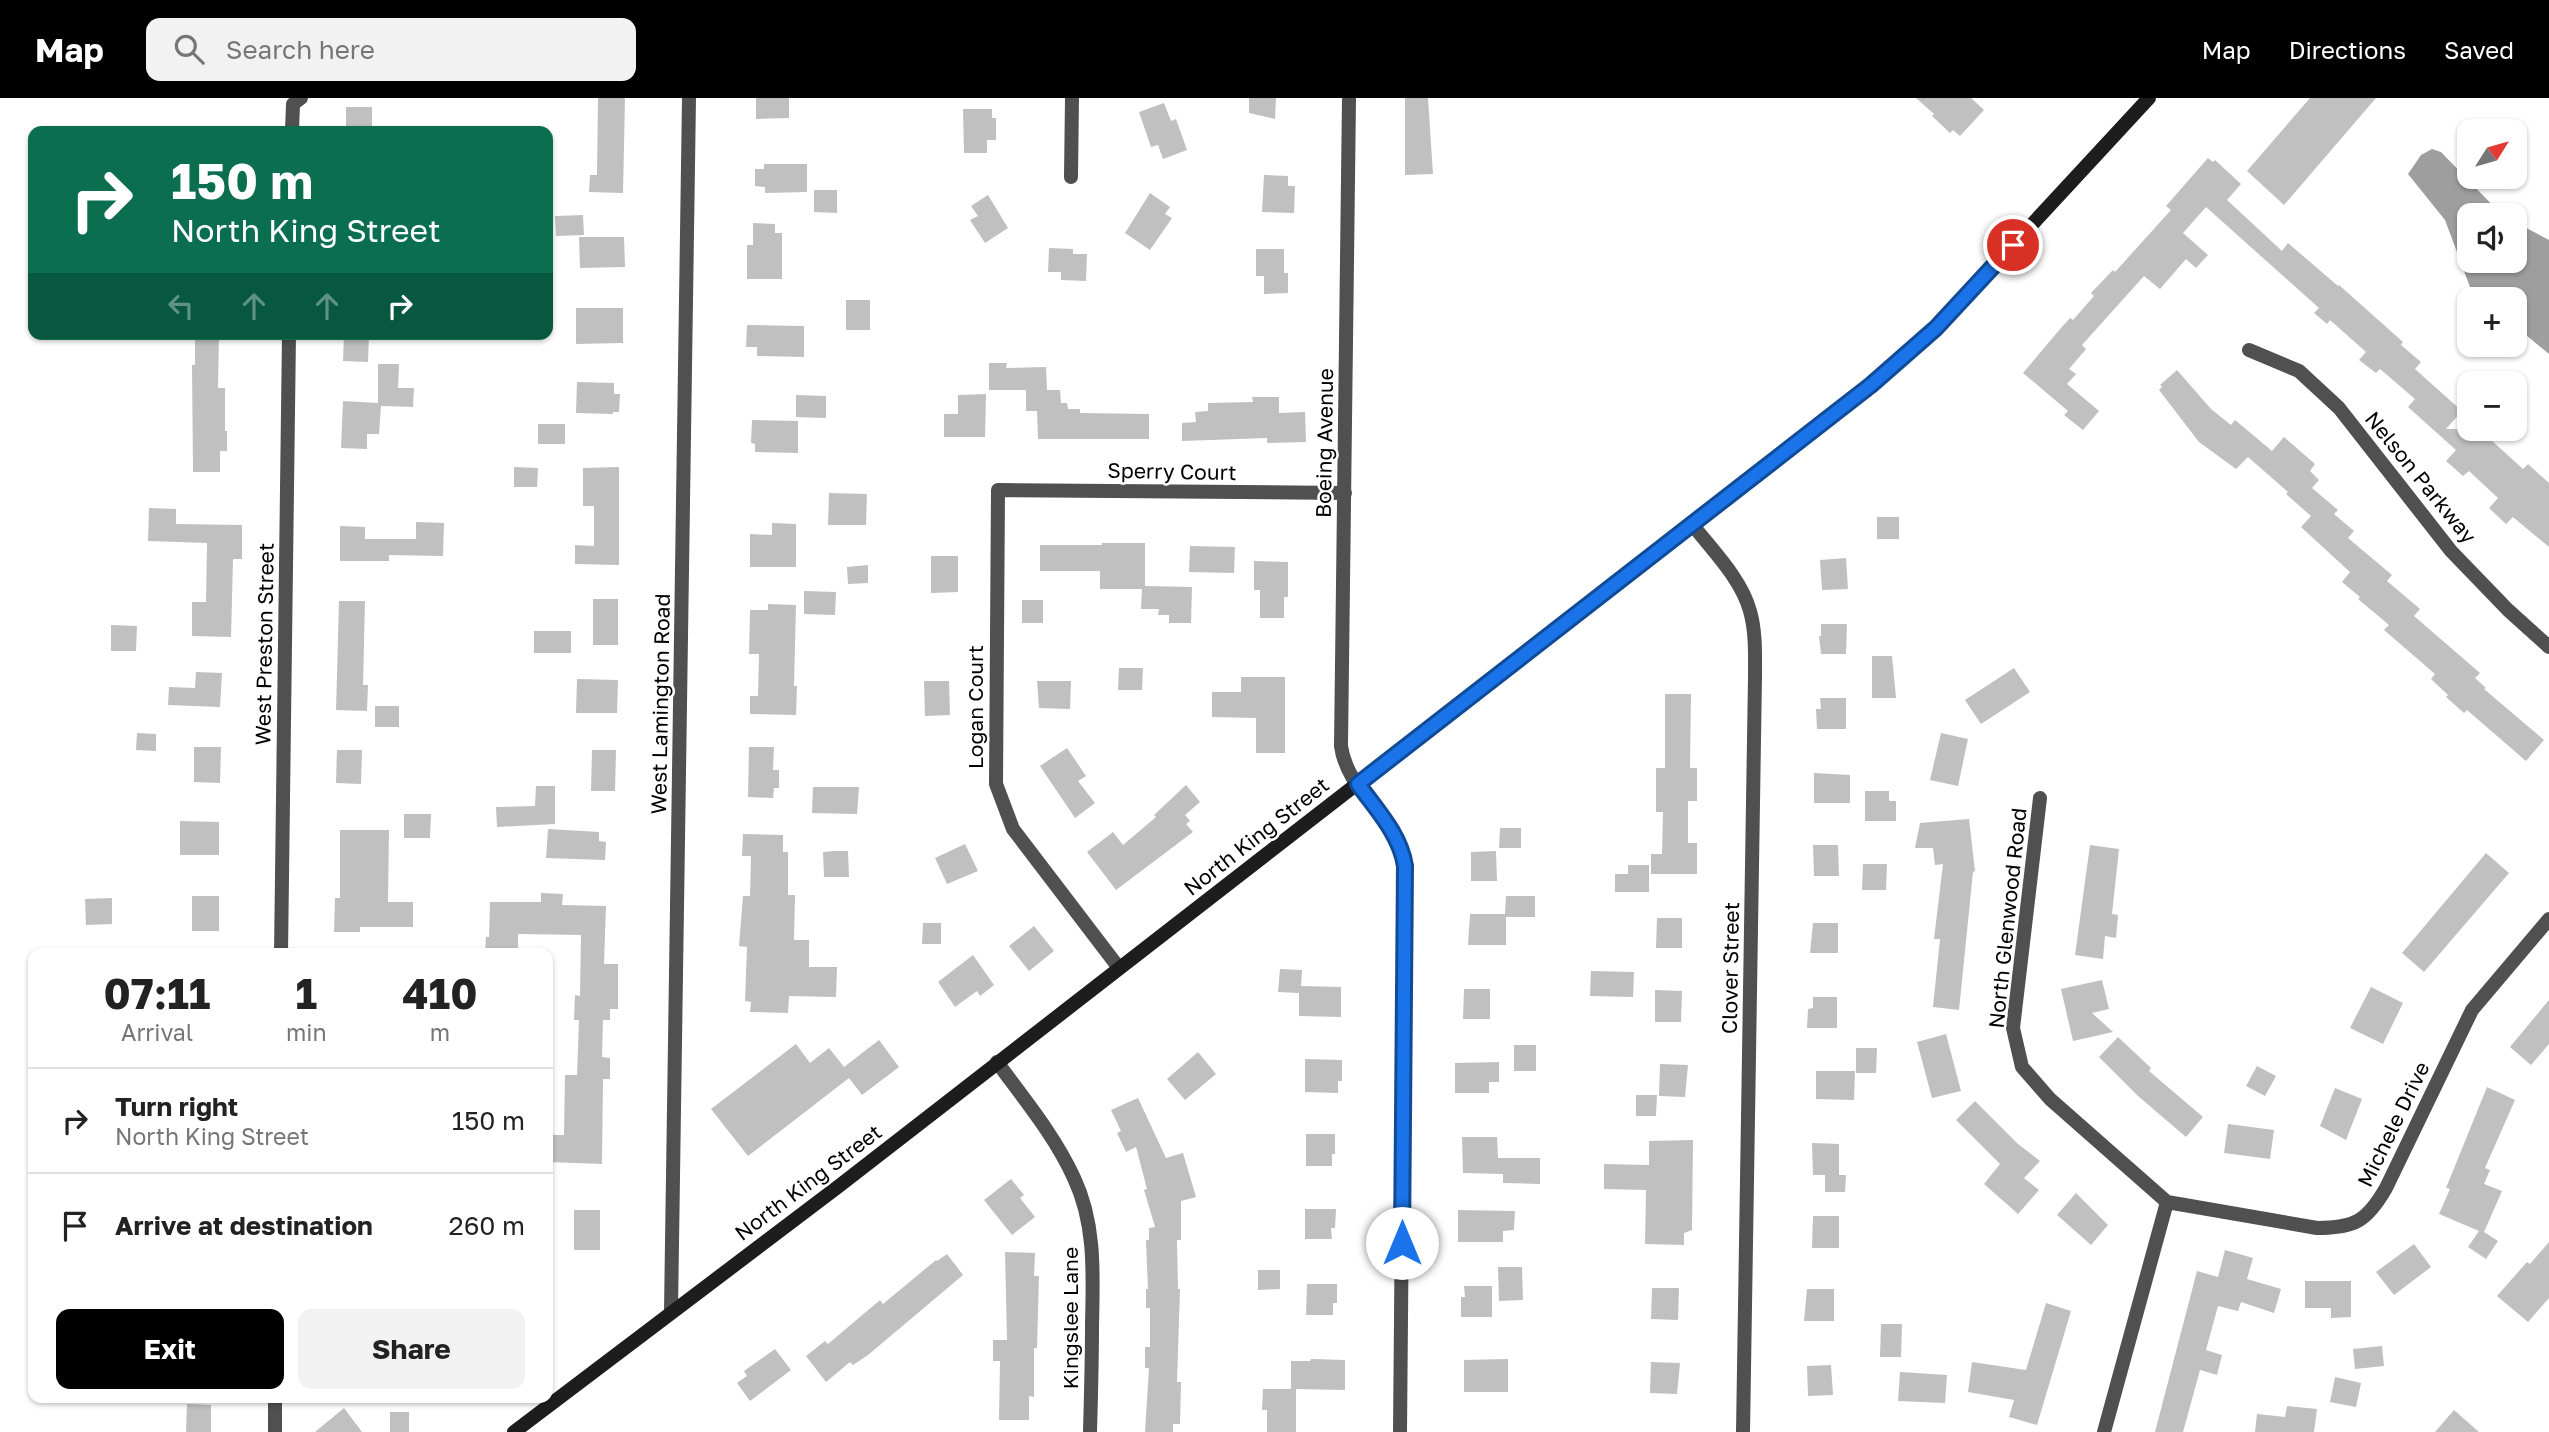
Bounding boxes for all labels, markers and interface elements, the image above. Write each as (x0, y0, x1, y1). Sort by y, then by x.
search box (146, 18, 636, 81)
text: Map (35, 30, 104, 69)
icon: search (170, 30, 208, 68)
text: Search here (226, 34, 375, 65)
text: Map (2202, 35, 2251, 64)
text: Directions (2289, 35, 2406, 64)
text: Saved (2444, 35, 2514, 64)
north arrow (2457, 119, 2527, 189)
map controls (2457, 119, 2527, 441)
text: 150 m (171, 151, 313, 210)
icon: right (56, 154, 147, 245)
button: sound (2457, 203, 2527, 273)
text: North King Street (171, 211, 441, 249)
pin (1983, 215, 2043, 275)
icon: arrive (1994, 226, 2032, 264)
icon: left (162, 287, 200, 325)
icon: ahead (235, 287, 273, 325)
icon: ahead (308, 287, 346, 325)
icon: right (381, 287, 419, 325)
button: + (2457, 287, 2527, 357)
street label: Boeing Avenue (1310, 368, 1338, 518)
button: − (2457, 371, 2527, 441)
street label: Nelson Parkway (2360, 406, 2482, 548)
street label: Sperry Court (1107, 457, 1237, 485)
street label: West Preston Street (249, 542, 279, 746)
street label: West Lamington Road (645, 593, 675, 815)
street label: Logan Court (962, 645, 988, 769)
street label: North King Street (1178, 771, 1334, 901)
street label: North Glenwood Road (1982, 806, 2032, 1030)
street label: Clover Street (1716, 902, 1744, 1034)
text: 07:11 (104, 968, 210, 1018)
text: 1 (296, 968, 317, 1018)
text: 410 (402, 968, 477, 1018)
text: Arrival (121, 1018, 193, 1046)
text: min (286, 1018, 327, 1046)
text: m (430, 1018, 450, 1046)
street label: Michele Drive (2351, 1057, 2435, 1191)
text: Turn right (115, 1091, 238, 1122)
icon: right (56, 1102, 94, 1140)
text: 150 m (452, 1105, 525, 1136)
street label: North King Street (729, 1118, 887, 1246)
text: North King Street (115, 1122, 309, 1150)
position arrow (1365, 1206, 1439, 1280)
icon: arrive (56, 1207, 94, 1245)
text: Arrive at destination (115, 1210, 373, 1241)
text: 260 m (449, 1210, 525, 1241)
street label: Kingslee Lane (1057, 1247, 1083, 1389)
button: Exit (56, 1309, 284, 1389)
button: Share (298, 1309, 525, 1389)

